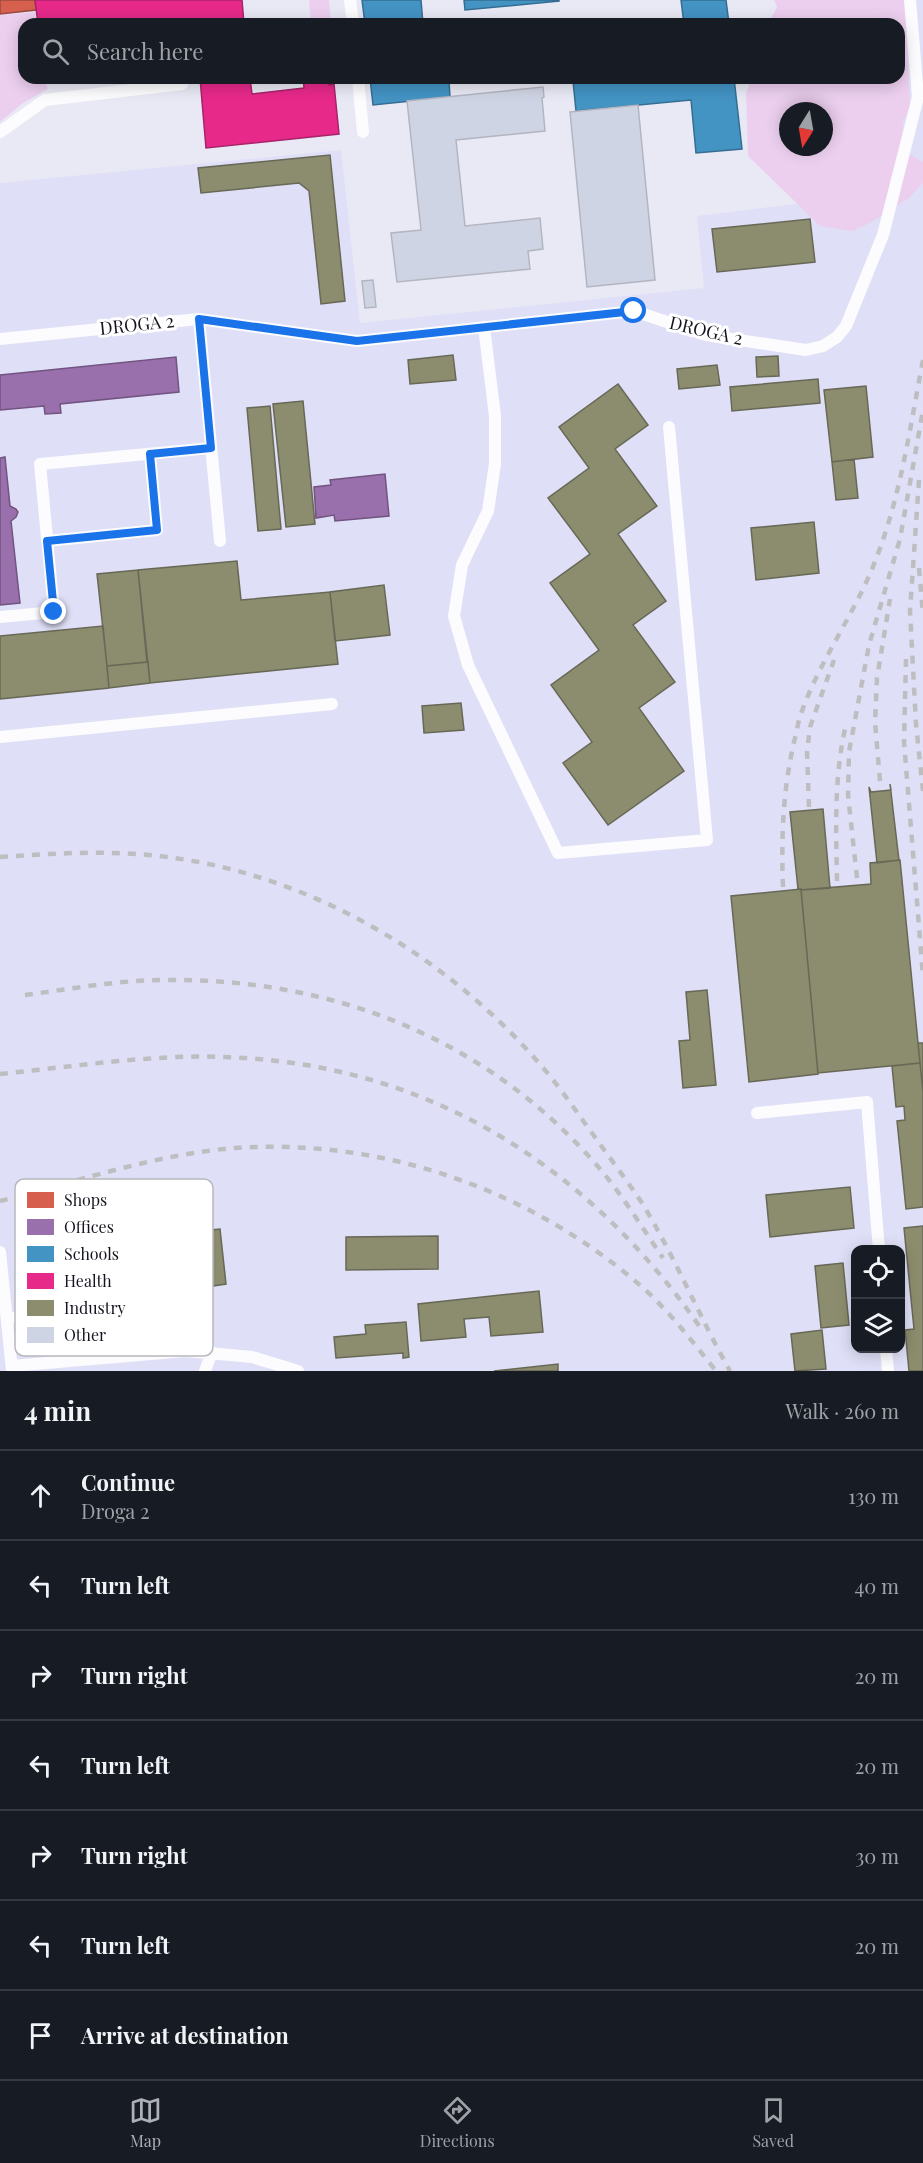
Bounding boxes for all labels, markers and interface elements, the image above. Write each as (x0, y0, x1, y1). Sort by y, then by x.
search box (18, 18, 905, 84)
icon: search (39, 35, 72, 68)
text: Search here (87, 36, 203, 66)
north arrow (779, 102, 833, 156)
route start (620, 297, 646, 323)
street label: DROGA 2 (98, 308, 175, 340)
street label: DROGA 2 (667, 310, 745, 350)
route end (40, 598, 66, 624)
legend (15, 1179, 213, 1356)
text: Shops (64, 1189, 107, 1210)
text: Offices (64, 1216, 114, 1237)
text: Schools (64, 1243, 119, 1264)
map controls (851, 1245, 905, 1353)
button: locate (851, 1245, 905, 1299)
text: Health (64, 1270, 112, 1291)
text: Industry (64, 1297, 126, 1318)
button: layers (851, 1299, 905, 1353)
text: Other (64, 1324, 106, 1345)
text: 4 min (24, 1393, 91, 1428)
text: Walk · 260 m (786, 1397, 899, 1424)
text: Continue (81, 1467, 175, 1497)
icon: ahead (24, 1479, 57, 1512)
text: 130 m (848, 1482, 899, 1509)
text: Droga 2 (81, 1497, 150, 1524)
icon: left (24, 1569, 57, 1602)
text: Turn left (81, 1570, 170, 1600)
text: 40 m (854, 1572, 899, 1599)
icon: right (24, 1659, 57, 1692)
text: Turn right (81, 1660, 187, 1690)
text: 20 m (855, 1662, 899, 1689)
icon: left (24, 1749, 57, 1782)
text: Turn left (81, 1750, 170, 1780)
text: 20 m (855, 1752, 899, 1779)
icon: right (24, 1839, 57, 1872)
text: Turn right (81, 1840, 187, 1870)
text: 30 m (855, 1842, 899, 1869)
icon: left (24, 1929, 57, 1962)
text: Turn left (81, 1930, 170, 1960)
text: 20 m (855, 1932, 899, 1959)
icon: arrive (24, 2019, 57, 2052)
text: Arrive at destination (81, 2020, 289, 2050)
tab: Map (129, 2094, 162, 2151)
tab: Directions (420, 2094, 495, 2151)
tab: Saved (752, 2094, 794, 2151)

